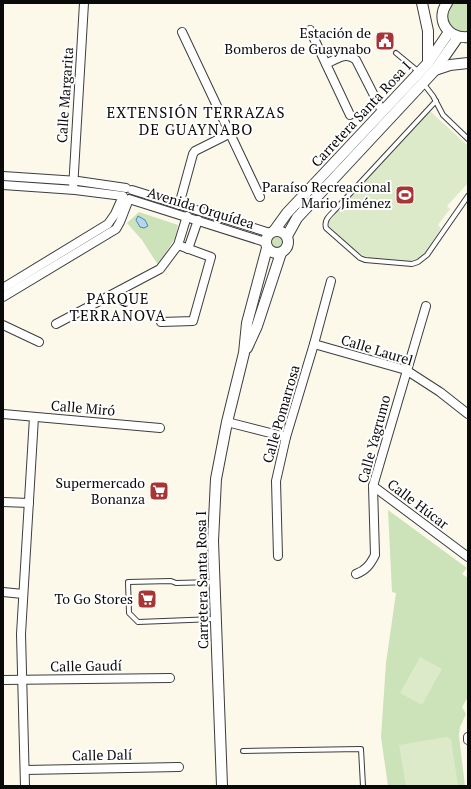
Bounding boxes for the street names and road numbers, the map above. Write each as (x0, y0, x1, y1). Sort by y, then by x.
street label: Calle Margarita (52, 46, 77, 143)
street label: Carretera Santa Rosa I (306, 57, 415, 171)
street label: Avenida Orquídea (145, 182, 257, 233)
street label: Calle Laurel (339, 330, 415, 369)
street label: Calle Pomarrosa (257, 363, 304, 465)
street label: Calle Yagrumo (353, 392, 394, 485)
street label: Calle Miró (50, 395, 116, 420)
street label: Calle Húcar (384, 474, 453, 533)
street label: Carretera Santa Rosa I (191, 511, 212, 649)
street label: Calle Gaudí (50, 655, 123, 676)
street label: Calle Dalí (72, 744, 133, 765)

